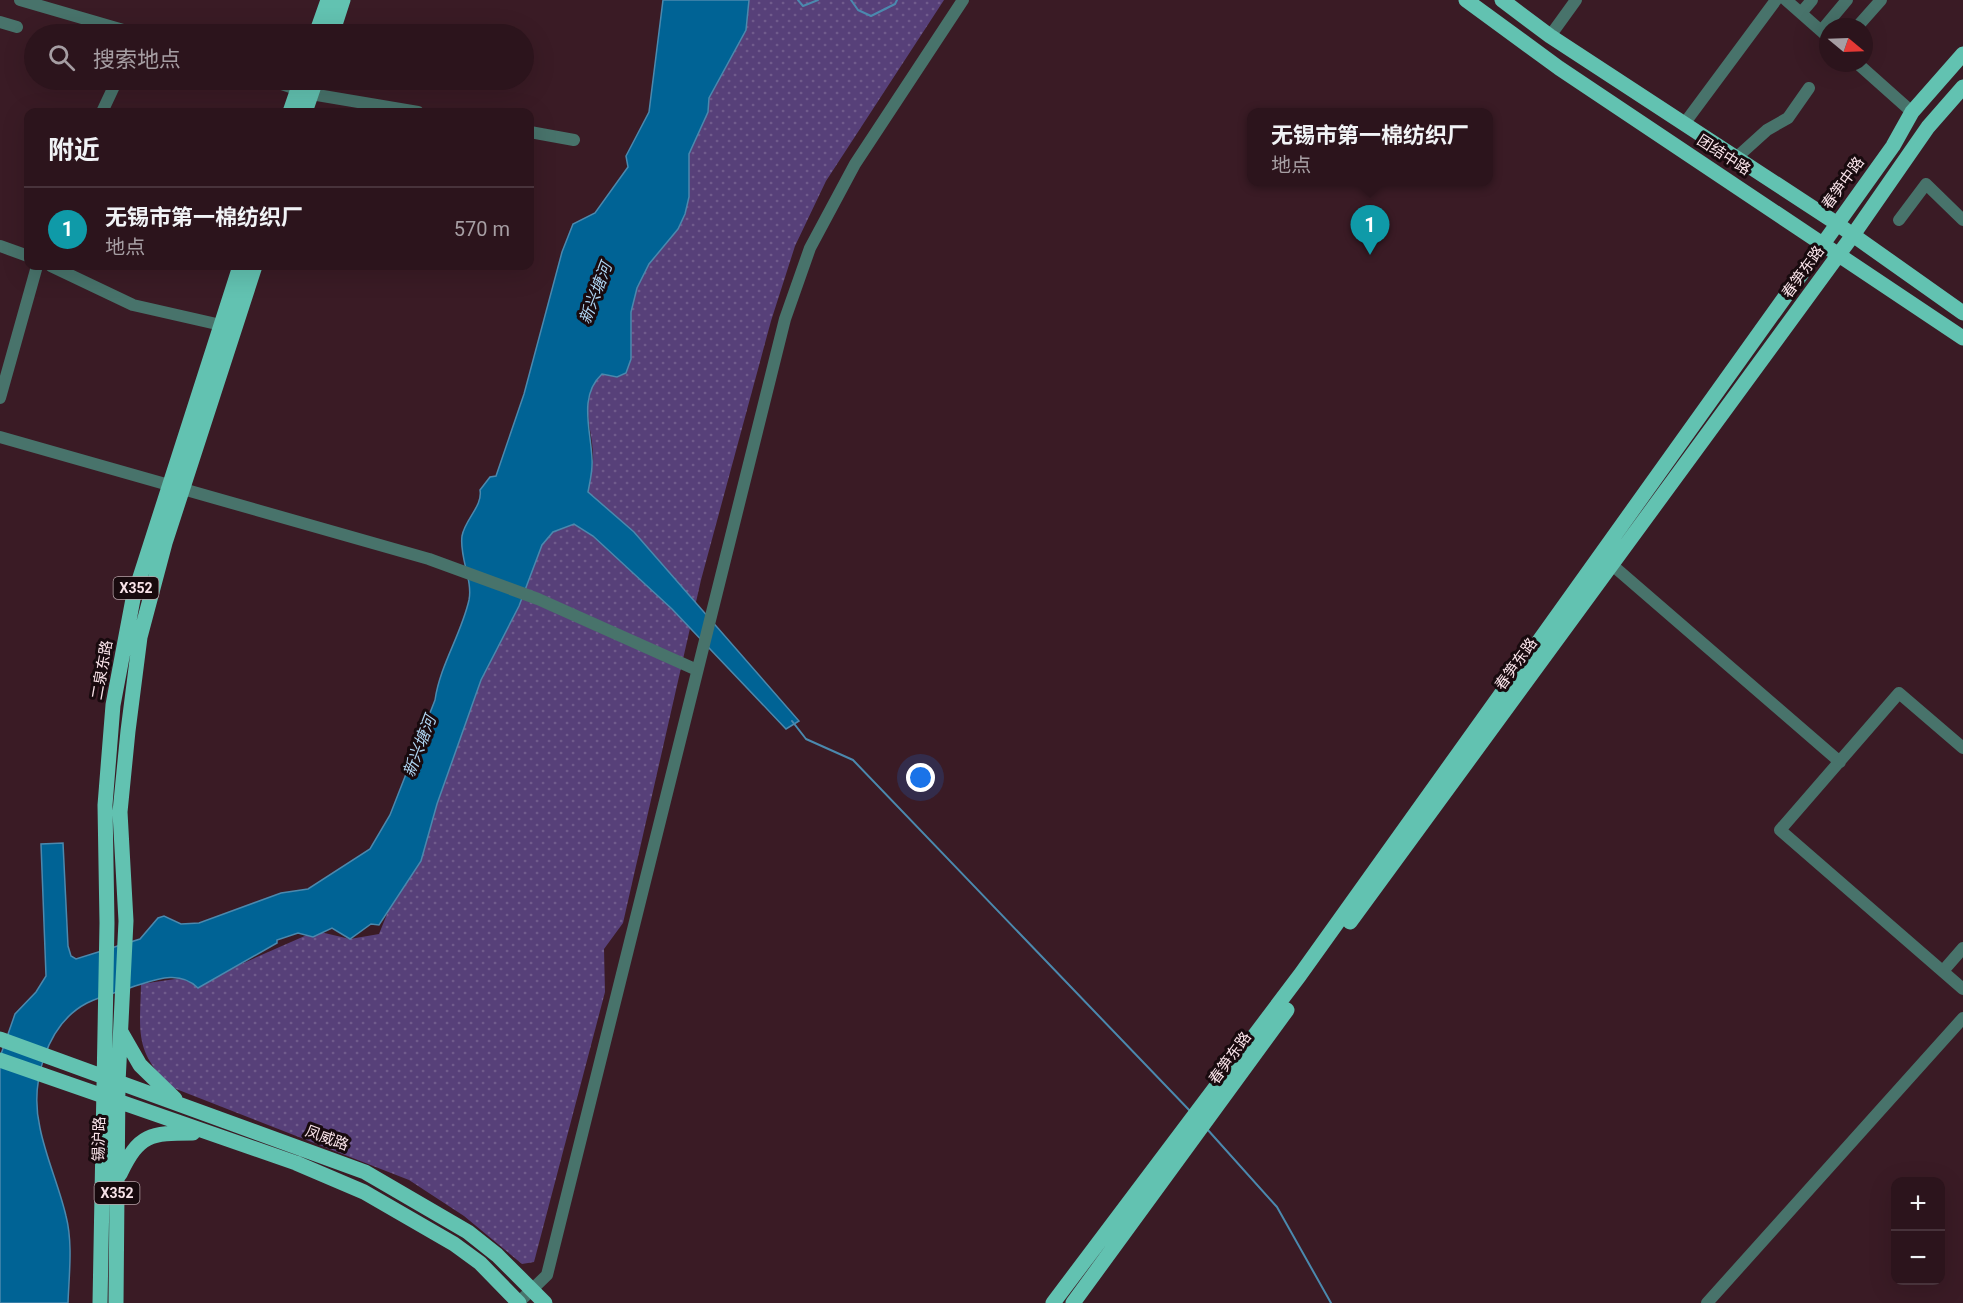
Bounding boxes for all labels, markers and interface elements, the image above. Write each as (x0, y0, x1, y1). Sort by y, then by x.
north arrow (1819, 18, 1873, 72)
search box (24, 24, 534, 90)
icon: search (45, 41, 78, 74)
text: 搜索地点 (93, 47, 181, 72)
popup (1247, 108, 1493, 186)
text: 无锡市第一棉纺织厂 (1271, 123, 1469, 148)
street label: 团结中路 (1694, 131, 1754, 179)
text: 附近 (48, 135, 100, 165)
text: 地点 (1271, 153, 1311, 177)
street label: 春笋中路 (1818, 153, 1868, 213)
text: 无锡市第一棉纺织厂 (105, 205, 303, 230)
pin: 1 (1350, 206, 1390, 255)
text: 1 (62, 217, 73, 241)
text: 570 m (454, 217, 510, 241)
text: 地点 (105, 235, 145, 259)
street label: 春笋东路 (1778, 242, 1828, 302)
water label: 新兴塘河 (575, 257, 617, 326)
road number: X352 (114, 577, 158, 599)
street label: 春笋东路 (1491, 634, 1541, 694)
street label: 二泉东路 (88, 639, 116, 701)
water label: 新兴塘河 (399, 710, 441, 779)
your location (906, 763, 935, 792)
street label: 春笋东路 (1205, 1028, 1255, 1088)
street label: 锡沪路 (90, 1116, 108, 1162)
street label: 凤威路 (303, 1122, 351, 1154)
map controls (1891, 1177, 1945, 1285)
button: + (1891, 1177, 1945, 1231)
road number: X352 (94, 1182, 140, 1204)
button: − (1891, 1231, 1945, 1285)

